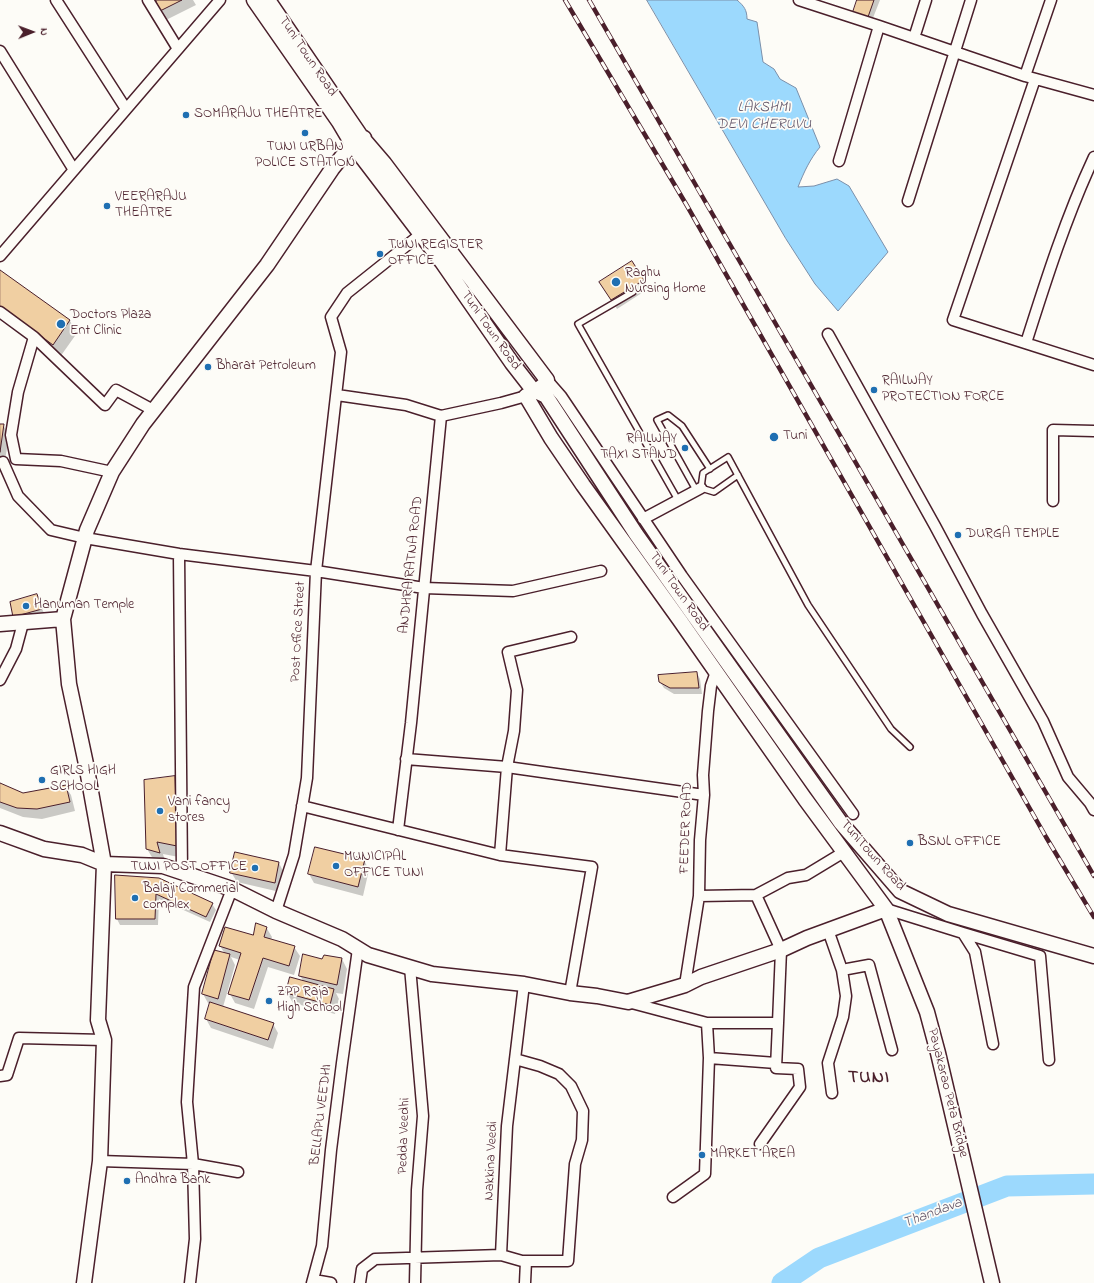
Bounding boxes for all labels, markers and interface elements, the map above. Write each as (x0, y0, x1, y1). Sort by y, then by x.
north arrow (12, 12, 52, 52)
street label: Tuni Town Road (274, 14, 340, 100)
text: N (36, 28, 52, 36)
water label: LAKSHMI DEVI CHERUVU (717, 100, 811, 135)
place label: SOMARAJU THEATRE (194, 107, 322, 123)
marker: SOMARAJU THEATRE (181, 110, 191, 120)
marker: TUNI URBAN POLICE STATION (300, 128, 310, 138)
place label: TUNI URBAN POLICE STATION (255, 140, 355, 172)
place label: VEERARAJU THEATRE (115, 190, 187, 222)
marker: VEERARAJU THEATRE (102, 201, 112, 211)
place label: TUNI REGISTER OFFICE (388, 238, 483, 270)
marker: TUNI REGISTER OFFICE (375, 249, 385, 259)
place label: Raghu Nursing Home (625, 266, 706, 298)
marker: Raghu Nursing Home (610, 276, 622, 288)
street label: Tuni Town Road (456, 288, 524, 374)
place label: Doctors Plaza Ent Clinic (70, 308, 151, 340)
marker: Doctors Plaza Ent Clinic (55, 318, 67, 330)
place label: Bharat Petroleum (216, 359, 316, 375)
marker: Bharat Petroleum (203, 362, 213, 372)
place label: RAILWAY PROTECTION FORCE (882, 374, 1004, 406)
marker: RAILWAY PROTECTION FORCE (869, 385, 879, 395)
place label: Tuni (783, 429, 808, 445)
marker: Tuni (768, 431, 780, 443)
place label: RAILWAY TAXI STAND (600, 432, 677, 464)
marker: RAILWAY TAXI STAND (680, 443, 690, 453)
street label: ANDHRA RATNA ROAD (396, 495, 428, 635)
place label: DURGA TEMPLE (966, 527, 1060, 543)
marker: DURGA TEMPLE (953, 530, 963, 540)
street label: Tuni Town Road (644, 549, 712, 635)
street label: Post Office Street (288, 581, 310, 683)
place label: Hanuman Temple (34, 598, 134, 614)
marker: Hanuman Temple (21, 601, 31, 611)
place label: GIRLS HIGH SCHOOL (50, 764, 116, 796)
marker: GIRLS HIGH SCHOOL (37, 775, 47, 785)
street label: FEEDER ROAD (677, 782, 697, 874)
place label: Vani fancy stores (168, 795, 230, 828)
marker: Vani fancy stores (155, 806, 165, 816)
street label: TuniTown Road (836, 817, 908, 895)
place label: BSNL OFFICE (918, 835, 1001, 851)
marker: BSNL OFFICE (905, 838, 915, 848)
place label: MUNICIPAL OFFICE TUNI (344, 850, 424, 882)
place label: TUNI POST OFFICE (130, 860, 247, 876)
marker: MUNICIPAL OFFICE TUNI (331, 861, 341, 871)
marker: TUNI POST OFFICE (250, 863, 260, 873)
place label: Balaji Commerial complex (143, 882, 238, 914)
marker: Balaji Commerial complex (130, 893, 140, 903)
place label: ZPP Raja High School (277, 985, 342, 1018)
marker: ZPP Raja High School (264, 996, 274, 1006)
street label: Payakarao Peta Bridge (923, 1027, 971, 1159)
street label: BELLAPU VEEDHI (307, 1063, 337, 1167)
district label: TUNI (848, 1068, 890, 1090)
street label: Pedda Veedhi (395, 1097, 415, 1175)
street label: Nakkina Veedi (482, 1121, 502, 1201)
place label: MARKET AREA (710, 1147, 795, 1163)
marker: MARKET AREA (697, 1150, 707, 1160)
place label: Andhra Bank (135, 1173, 210, 1189)
marker: Andhra Bank (122, 1176, 132, 1186)
water label: Thandava (901, 1195, 965, 1233)

